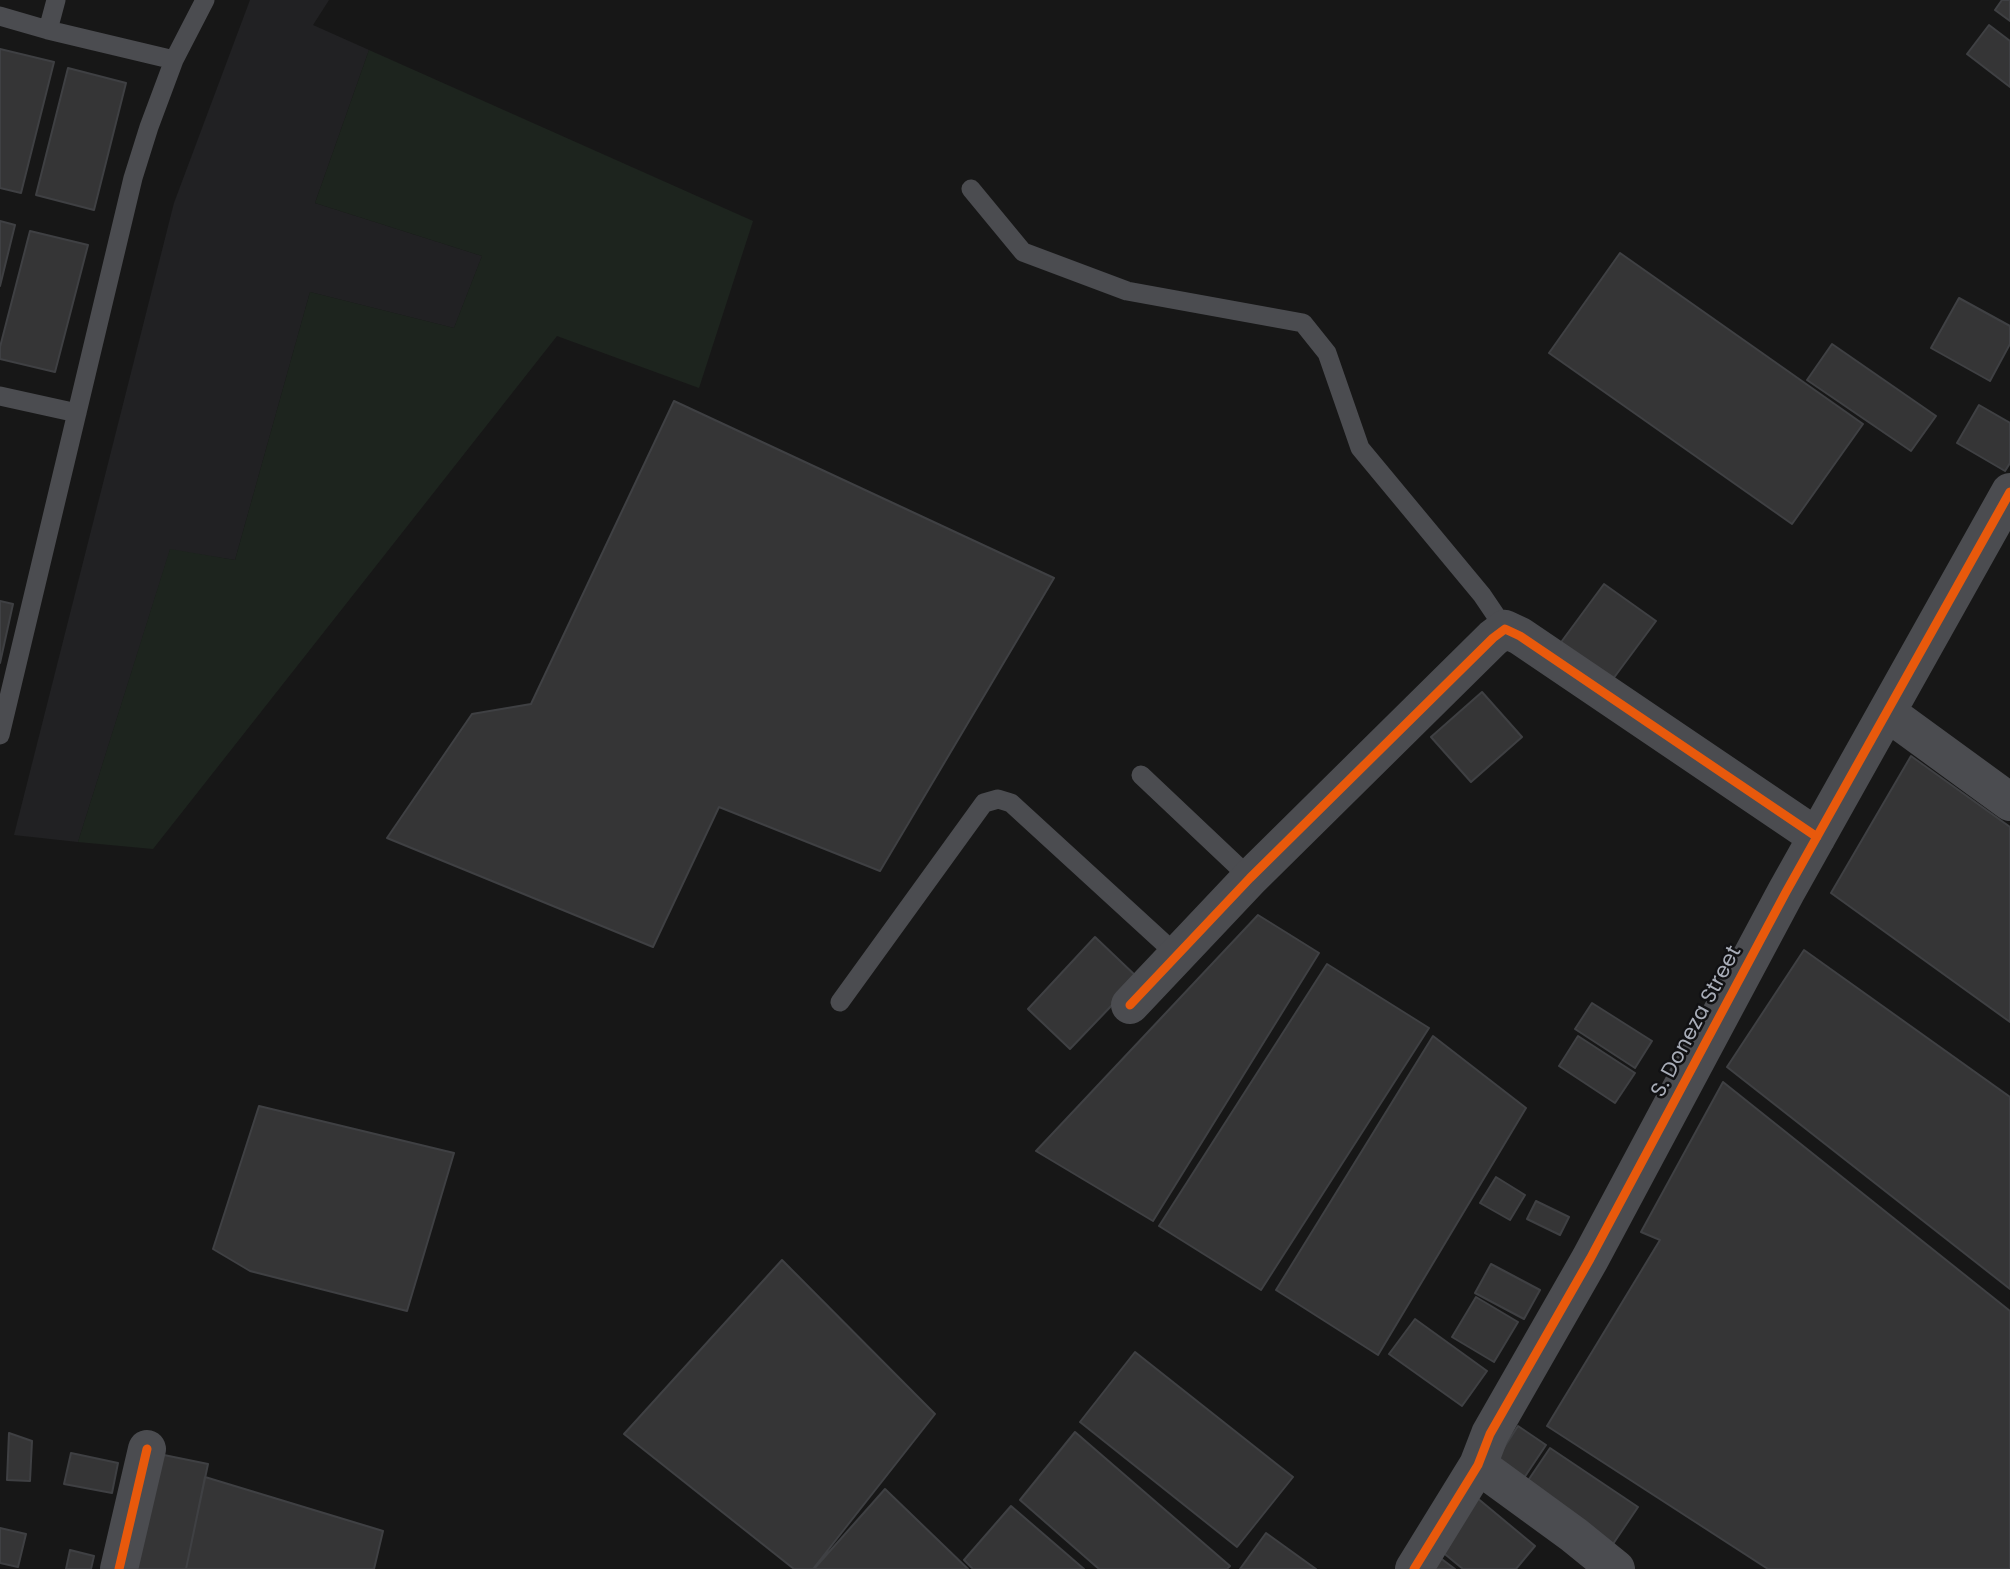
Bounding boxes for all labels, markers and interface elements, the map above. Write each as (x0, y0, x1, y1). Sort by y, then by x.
street label: S. Doneza Street (1646, 942, 1748, 1102)

